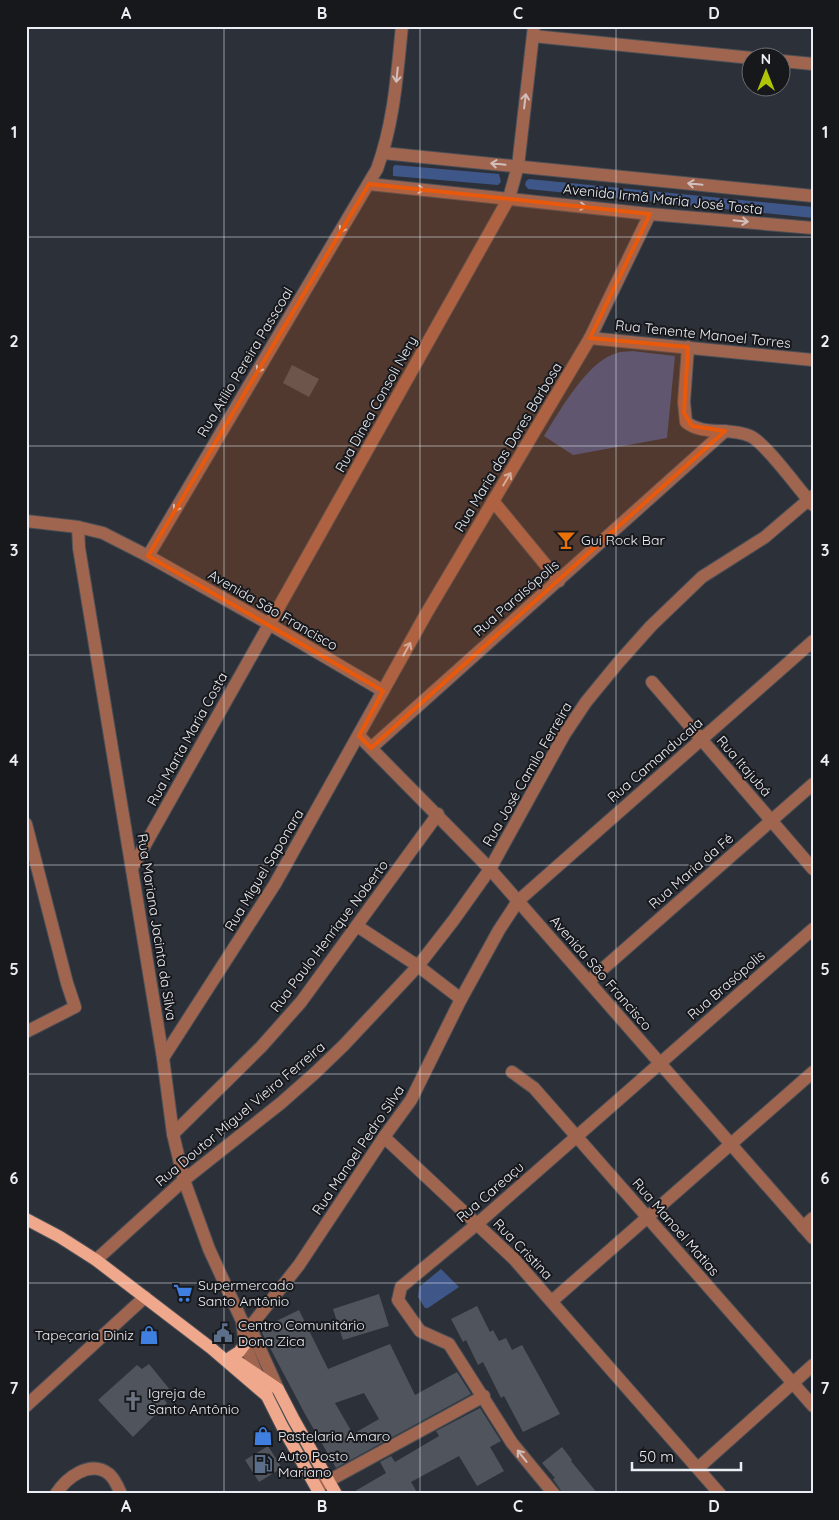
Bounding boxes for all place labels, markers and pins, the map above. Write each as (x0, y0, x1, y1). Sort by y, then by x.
bar icon: Gui Rock Bar (555, 529, 577, 551)
place label: Gui Rock Bar (581, 531, 665, 549)
place label: Supermercado Santo Antônio (198, 1276, 294, 1310)
supermarket icon: Supermercado Santo Antônio (172, 1282, 194, 1304)
place label: Centro Comunitário Dona Zica (238, 1316, 365, 1350)
public building icon: Centro Comunitário Dona Zica (212, 1322, 234, 1344)
shop icon: Tapeçaria Diniz (138, 1324, 160, 1346)
place label: Tapeçaria Diniz (35, 1326, 134, 1344)
place label: Igreja de Santo Antônio (148, 1384, 239, 1418)
church icon: Igreja de Santo Antônio (122, 1390, 144, 1412)
shop icon: Pastelaria Amaro (252, 1425, 274, 1447)
place label: Pastelaria Amaro (278, 1427, 390, 1445)
place label: Auto Posto Mariano (278, 1447, 348, 1481)
fuel station icon: Auto Posto Mariano (252, 1453, 274, 1475)

